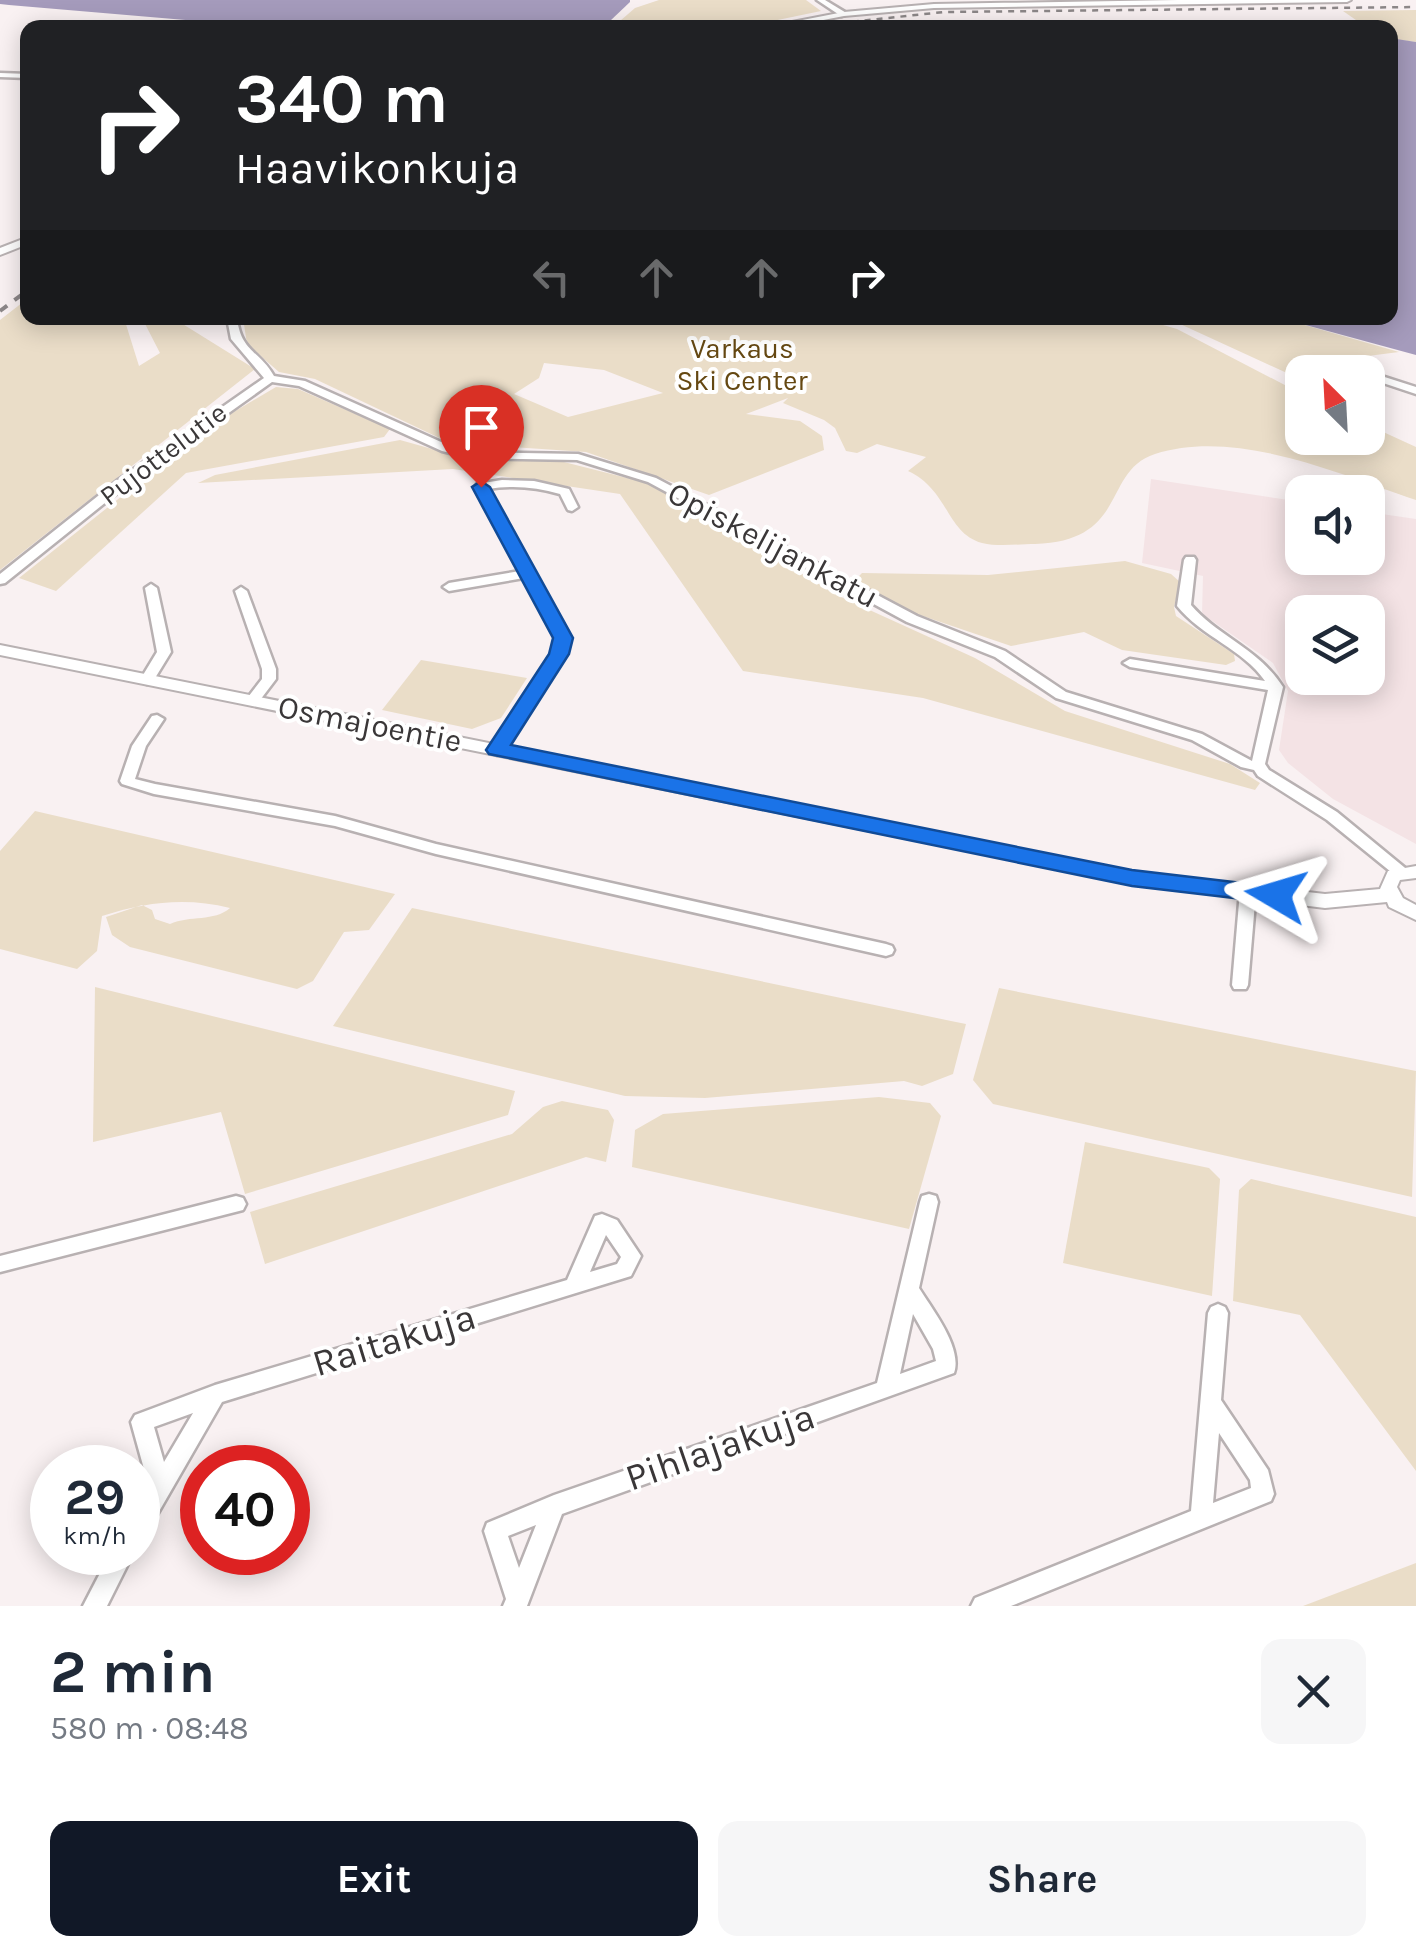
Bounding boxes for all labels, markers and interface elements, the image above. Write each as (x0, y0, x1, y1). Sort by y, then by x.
text: 340 m (235, 58, 449, 140)
icon: right (70, 60, 200, 190)
text: Haavikonkuja (235, 142, 519, 194)
icon: left (524, 250, 579, 305)
icon: ahead (629, 250, 684, 305)
icon: ahead (734, 250, 789, 305)
icon: right (839, 250, 894, 305)
park label: Varkaus Ski Center (676, 332, 808, 397)
north arrow (1285, 355, 1385, 455)
map controls (1285, 355, 1385, 695)
pin (439, 385, 524, 488)
street label: Pujottelutie (93, 396, 233, 512)
icon: arrive (454, 400, 509, 455)
street label: Opiskelijankatu (662, 474, 884, 616)
button: sound (1285, 475, 1385, 575)
button: layers (1285, 595, 1385, 695)
street label: Osmajoentie (275, 688, 465, 760)
position arrow (1224, 843, 1328, 947)
street label: Raitakuja (307, 1294, 481, 1386)
street label: Pihlajakuja (620, 1394, 820, 1500)
speed limit sign: 40 (180, 1445, 310, 1575)
text: 29 (65, 1468, 125, 1527)
text: km/h (63, 1521, 127, 1550)
text: 2 min (50, 1637, 215, 1707)
button: close (1261, 1639, 1366, 1744)
text: 580 m · 08:48 (50, 1710, 249, 1747)
button: Exit (50, 1821, 698, 1936)
button: Share (718, 1821, 1366, 1936)

